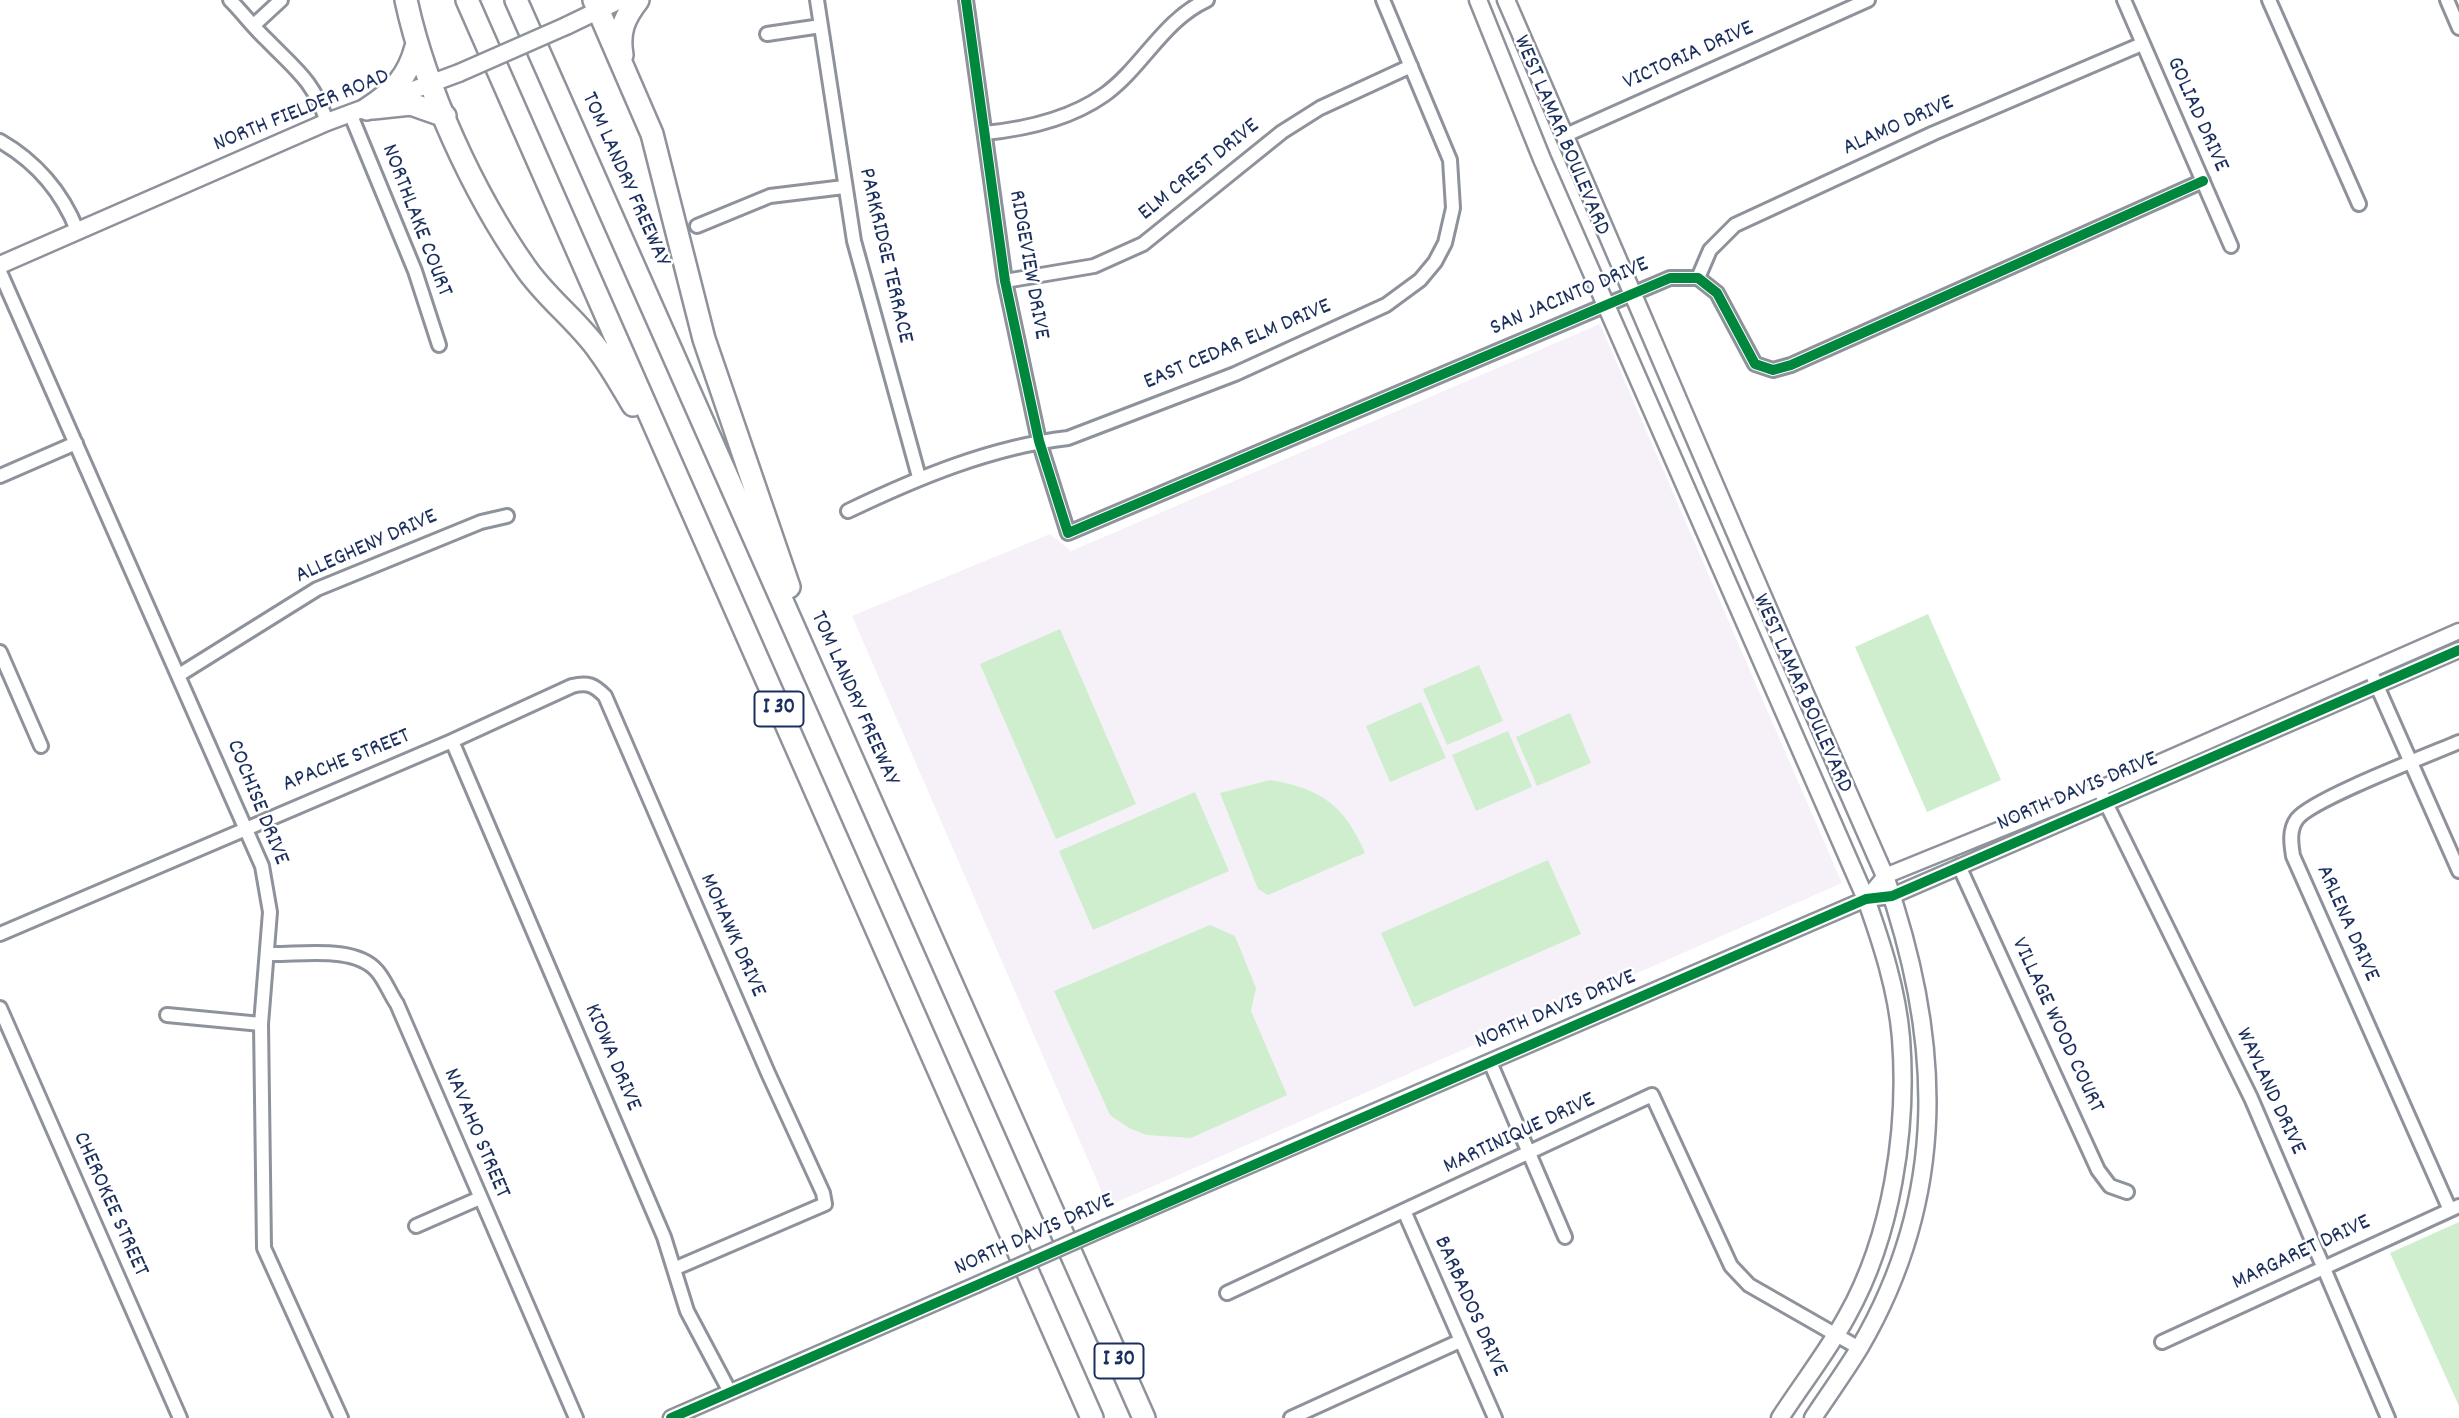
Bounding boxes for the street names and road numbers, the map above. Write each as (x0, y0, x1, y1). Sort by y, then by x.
street label: VICTORIA DRIVE (1620, 16, 1758, 98)
street label: WEST LAMAR BOULEVARD (1505, 32, 1615, 240)
street label: GOLIAD DRIVE (2158, 53, 2234, 177)
street label: NORTH FIELDER ROAD (210, 64, 394, 160)
street label: TOM LANDRY FREEWAY (573, 89, 675, 271)
street label: ALAMO DRIVE (1839, 90, 1959, 164)
street label: ELM CREST DRIVE (1134, 114, 1266, 228)
street label: NORTHLAKE COURT (373, 141, 457, 301)
street label: PARKRIDGE TERRACE (850, 166, 918, 346)
street label: RIDGEVIEW DRIVE (1000, 188, 1054, 342)
street label: SAN JACINTO DRIVE (1487, 252, 1653, 344)
street label: EAST CEDAR ELM DRIVE (1140, 294, 1336, 398)
street label: ALLEGHENY DRIVE (292, 504, 442, 592)
street label: WEST LAMAR BOULEVARD (1745, 590, 1857, 798)
street label: TOM LANDRY FREEWAY (802, 608, 904, 790)
road number: I 30 (754, 692, 804, 726)
street label: APACHE STREET (279, 724, 415, 800)
street label: COCHISE DRIVE (218, 736, 294, 870)
street label: NORTH DAVIS DRIVE (1994, 747, 2162, 839)
street label: ARLENA DRIVE (2308, 862, 2384, 986)
street label: MOHAWK DRIVE (692, 870, 770, 1002)
street label: VILLAGE WOOD COURT (2003, 934, 2109, 1118)
street label: NORTH DAVIS DRIVE (1472, 965, 1640, 1057)
street label: KIOWA DRIVE (576, 1000, 646, 1116)
street label: WAYLAND DRIVE (2228, 1024, 2310, 1160)
street label: NAVAHO STREET (435, 1065, 515, 1203)
street label: MARTINIQUE DRIVE (1440, 1088, 1600, 1182)
street label: CHEROKEE STREET (65, 1128, 153, 1282)
street label: NORTH DAVIS DRIVE (951, 1188, 1119, 1284)
street label: MARGARET DRIVE (2229, 1210, 2375, 1298)
street label: BARBADOS DRIVE (1426, 1233, 1512, 1381)
road number: I 30 (1094, 1344, 1144, 1378)

